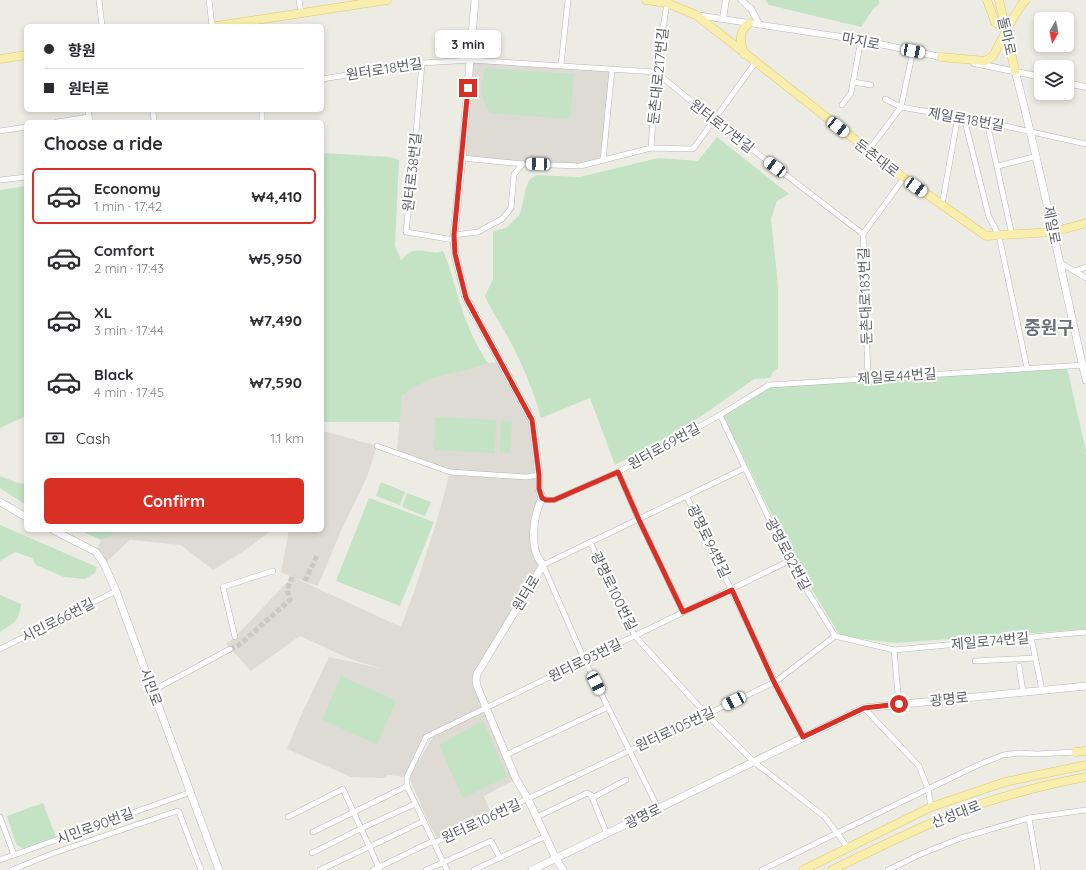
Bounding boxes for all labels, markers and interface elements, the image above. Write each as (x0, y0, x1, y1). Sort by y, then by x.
north arrow (1034, 12, 1074, 52)
map controls (1034, 12, 1074, 100)
street label: 돌마로 (994, 15, 1020, 57)
street label: 둔촌대로217번길 (644, 27, 672, 125)
street label: 마지로 (840, 28, 882, 54)
callout: 3 min (435, 30, 501, 58)
text: 3 min (451, 36, 485, 52)
text: 향원 (68, 41, 96, 60)
car (900, 43, 926, 59)
street label: 원터로18번길 (344, 54, 424, 84)
button: layers (1034, 60, 1074, 100)
text: 원터로 (68, 79, 109, 98)
route end (459, 79, 477, 97)
street label: 원터로17번길 (686, 95, 758, 157)
street label: 제일로18번길 (926, 103, 1006, 135)
car (825, 115, 851, 139)
text: Choose a ride (44, 132, 163, 155)
street label: 원터로38번길 (399, 132, 425, 212)
street label: 둔촌대로 (851, 135, 903, 181)
car (762, 155, 788, 179)
car (526, 158, 550, 170)
car (903, 175, 929, 199)
icon: car (46, 178, 82, 214)
text: Economy (94, 179, 161, 198)
text: ₩4,410 (251, 187, 302, 206)
text: 1 min · 17:42 (94, 198, 162, 214)
street label: 제일로 (1039, 204, 1065, 246)
icon: car (46, 240, 82, 276)
text: Comfort (94, 241, 155, 260)
street label: 둔촌대로183번길 (854, 247, 876, 345)
text: ₩5,950 (249, 249, 302, 268)
text: 2 min · 17:43 (94, 260, 164, 276)
icon: car (46, 302, 82, 338)
text: XL (94, 303, 112, 322)
text: ₩7,490 (250, 311, 302, 330)
district label: 중원구 (1024, 316, 1074, 339)
text: 3 min · 17:44 (94, 322, 164, 338)
icon: car (46, 364, 82, 400)
street label: 제일로44번길 (857, 364, 937, 388)
text: Black (94, 365, 134, 384)
text: ₩7,590 (250, 373, 302, 392)
text: 4 min · 17:45 (94, 384, 164, 400)
street label: 원터로69번길 (625, 419, 703, 473)
icon: cash (44, 427, 66, 449)
text: Cash (76, 429, 110, 448)
text: 1.1 km (270, 430, 304, 446)
button: Confirm (44, 478, 304, 524)
street label: 광명로94번길 (683, 501, 735, 581)
street label: 광명로82번길 (761, 515, 815, 593)
street label: 광명로100번길 (587, 548, 641, 634)
street label: 원터로 (508, 572, 544, 614)
street label: 시민로66번길 (19, 594, 97, 646)
street label: 제일로74번길 (950, 629, 1030, 653)
street label: 원터로93번길 (545, 634, 625, 686)
street label: 시민로 (136, 666, 166, 708)
car (585, 670, 607, 696)
street label: 광명로 (929, 688, 969, 710)
car (721, 690, 747, 712)
route start (890, 695, 908, 713)
street label: 원터로105번길 (632, 703, 718, 755)
street label: 원터로106번길 (438, 795, 524, 847)
street label: 산성대로 (929, 796, 983, 832)
street label: 광명로 (622, 799, 664, 833)
street label: 시민로90번길 (54, 804, 136, 848)

